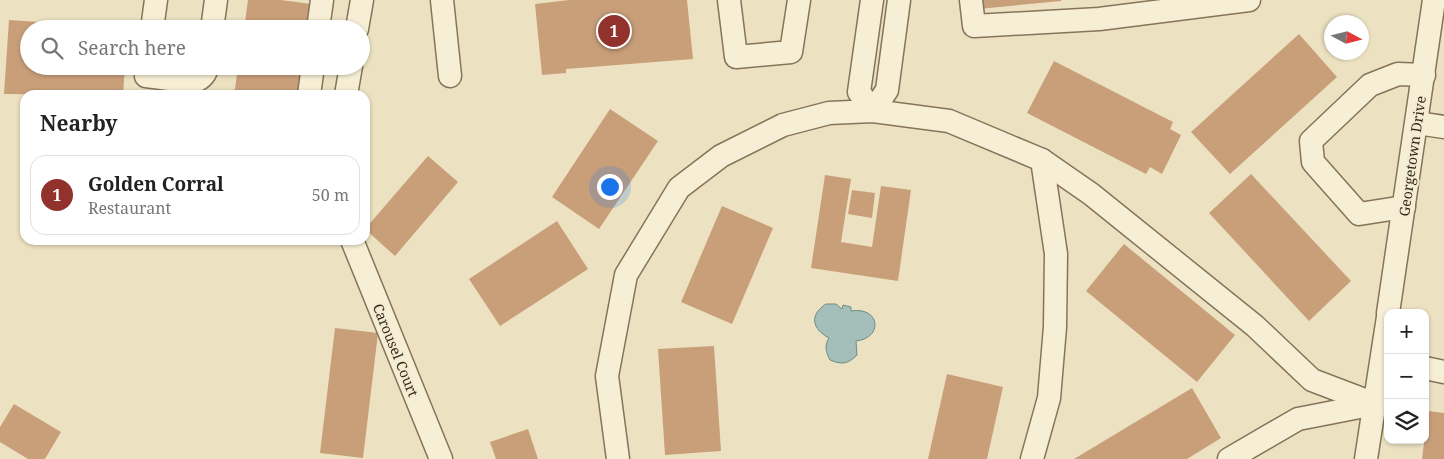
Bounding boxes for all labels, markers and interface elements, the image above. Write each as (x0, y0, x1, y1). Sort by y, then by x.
pin: 1 (598, 12, 630, 50)
north arrow (1324, 15, 1369, 60)
search box (20, 20, 370, 75)
icon: search (38, 34, 66, 62)
text: Search here (78, 35, 186, 61)
street label: Georgetown Drive (1394, 94, 1430, 218)
text: Nearby (40, 109, 118, 137)
text: Golden Corral (88, 171, 224, 197)
your location (597, 174, 623, 200)
text: 1 (52, 184, 62, 206)
text: 50 m (312, 184, 349, 206)
text: Restaurant (88, 197, 171, 219)
street label: Carousel Court (369, 301, 423, 399)
map controls (1384, 309, 1429, 444)
button: + (1384, 309, 1429, 354)
button: − (1384, 354, 1429, 399)
button: layers (1384, 399, 1429, 444)

